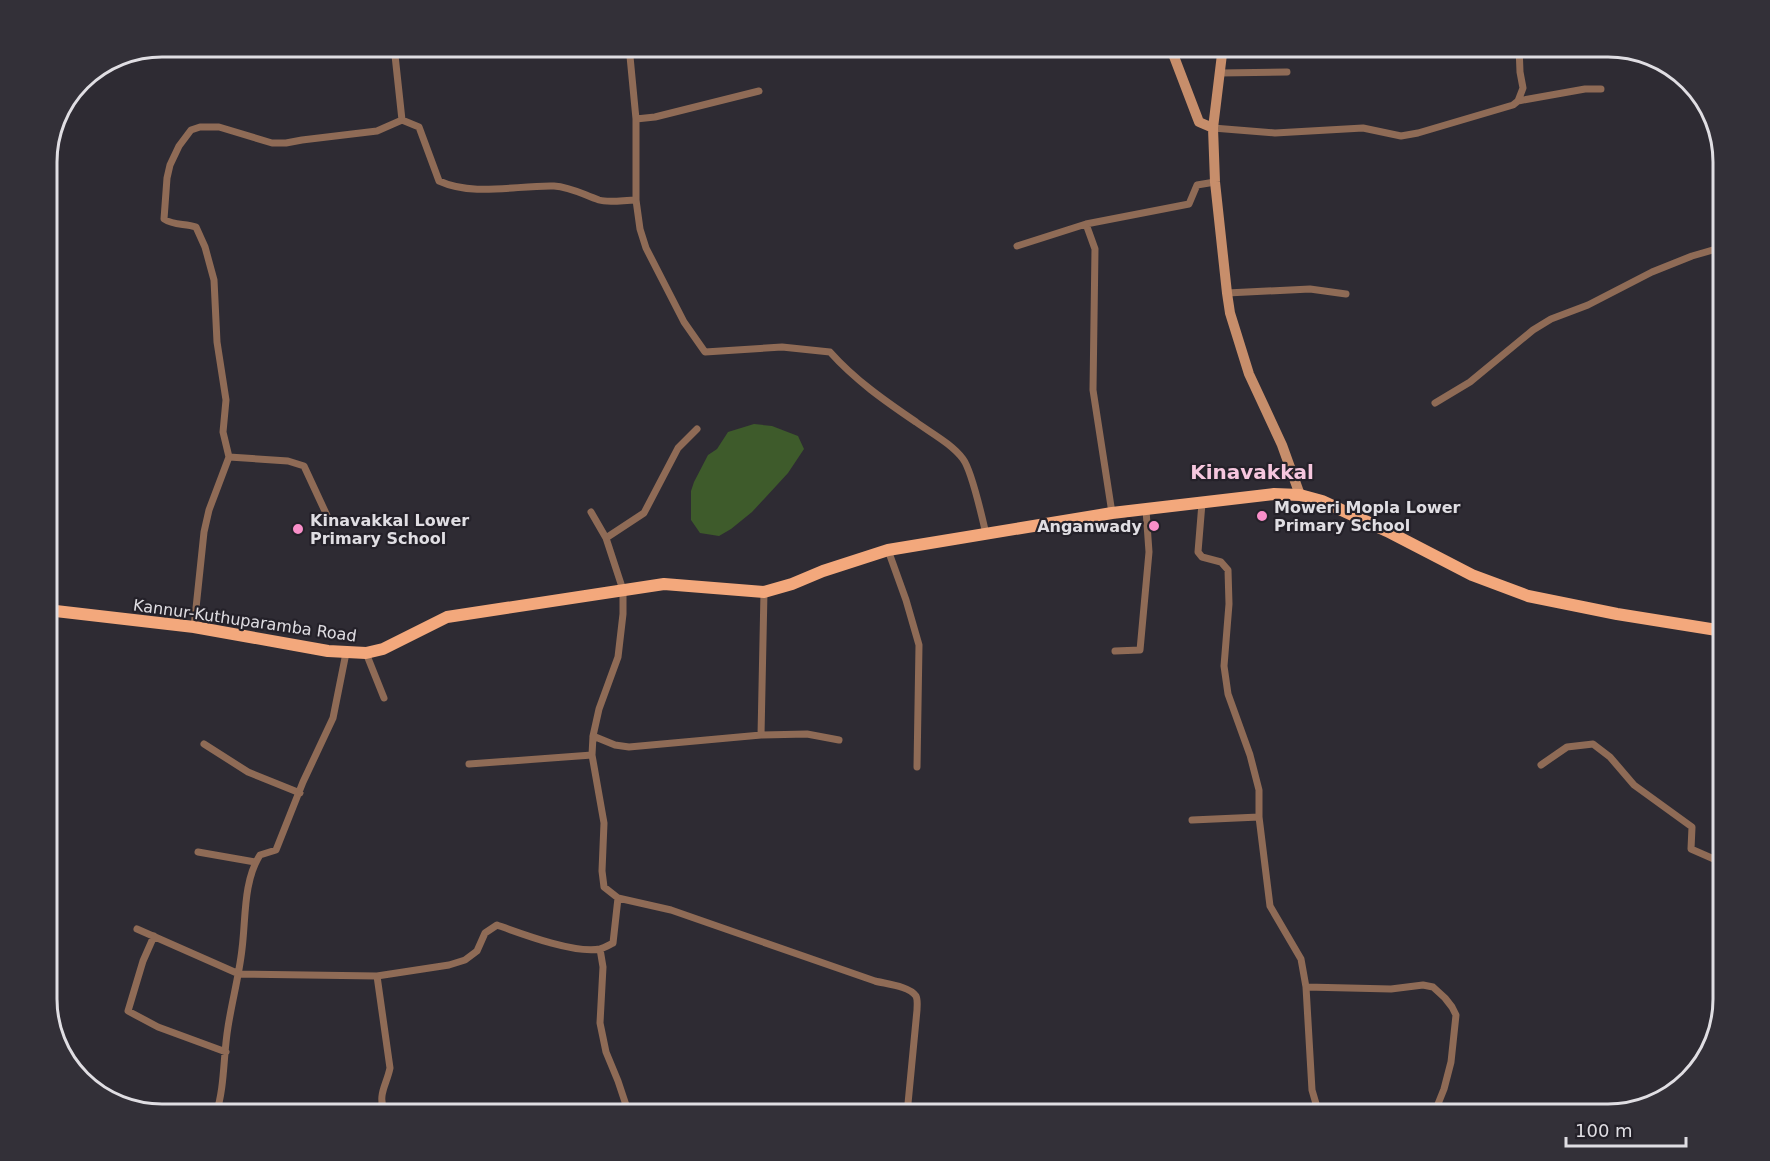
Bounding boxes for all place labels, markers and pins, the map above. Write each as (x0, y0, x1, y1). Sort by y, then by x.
place label: Moweri Mopla Lower Primary School (1274, 498, 1461, 535)
marker: Moweri Mopla Lower Primary School (1255, 509, 1269, 523)
place label: Kinavakkal Lower Primary School (310, 511, 469, 548)
place label: Anganwady (1037, 517, 1143, 536)
marker: Anganwady (1147, 519, 1161, 533)
marker: Kinavakkal Lower Primary School (291, 522, 305, 536)

